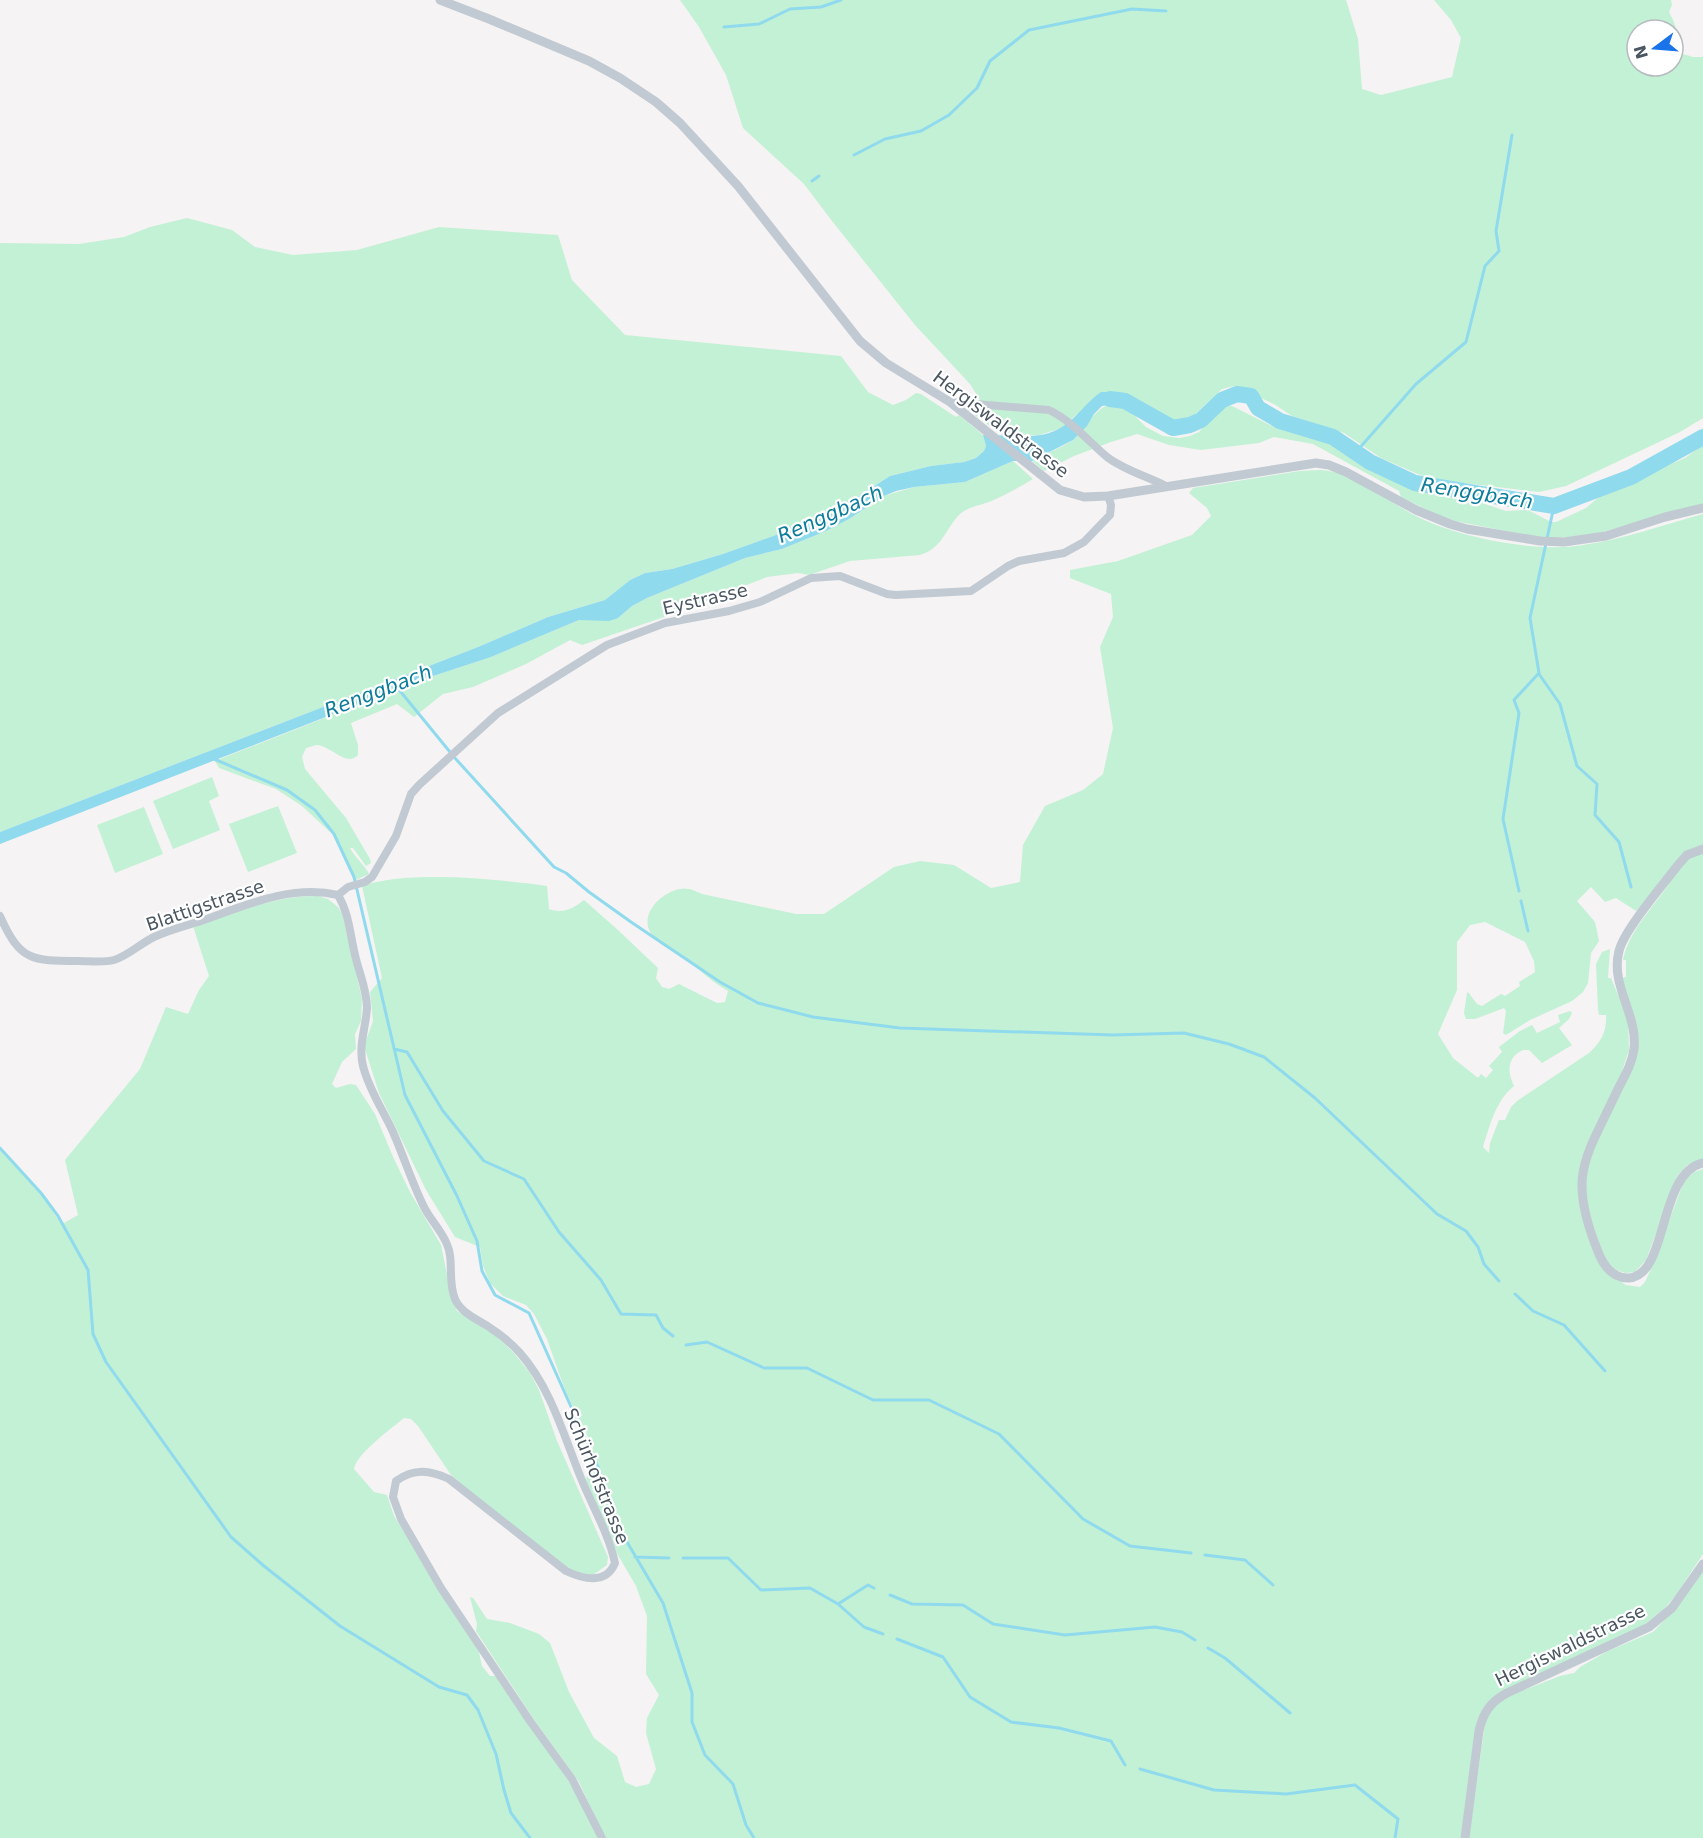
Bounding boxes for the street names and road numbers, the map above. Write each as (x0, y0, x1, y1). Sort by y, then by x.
street label: Hergiswaldstrasse (929, 366, 1073, 482)
street label: Eystrasse (660, 579, 750, 619)
street label: Blattigstrasse (143, 875, 267, 935)
street label: Schürhofstrasse (560, 1405, 634, 1547)
street label: Hergiswaldstrasse (1492, 1600, 1648, 1690)

